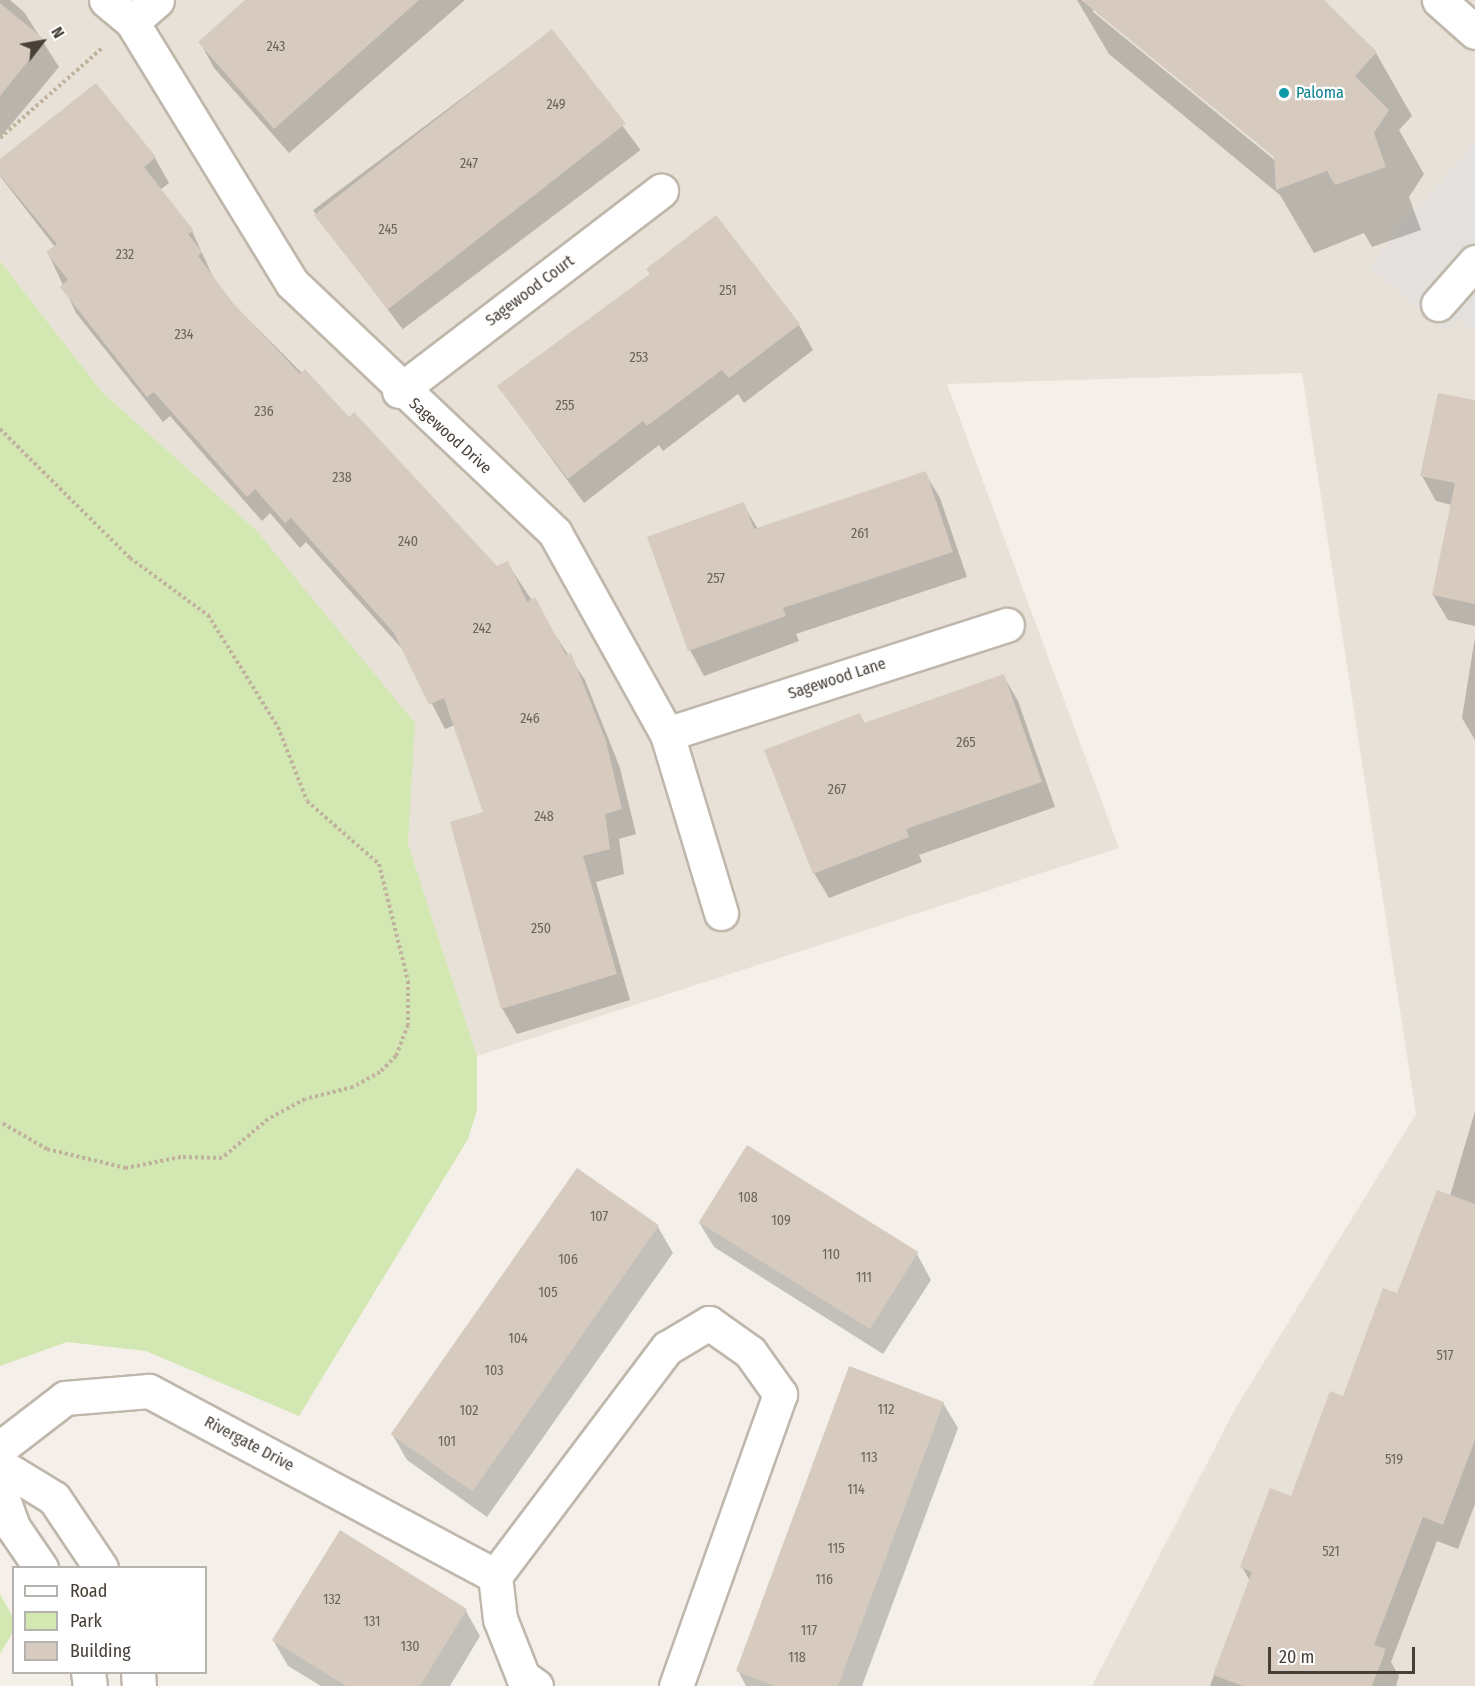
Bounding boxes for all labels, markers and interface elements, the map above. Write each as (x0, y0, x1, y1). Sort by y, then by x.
north arrow (12, 12, 72, 72)
text: N (47, 23, 68, 41)
house number: 243 (267, 39, 285, 55)
place label: Paloma (1296, 83, 1344, 103)
marker: Paloma (1277, 86, 1291, 100)
house number: 249 (546, 97, 566, 113)
house number: 247 (460, 156, 478, 172)
house number: 245 (379, 222, 397, 238)
house number: 232 (116, 247, 134, 263)
street label: Sagewood Court (482, 251, 578, 331)
house number: 251 (719, 283, 737, 299)
house number: 234 (174, 327, 194, 343)
house number: 253 (630, 350, 648, 366)
street label: Sagewood Drive (405, 394, 495, 478)
house number: 255 (556, 398, 574, 414)
house number: 236 (254, 404, 274, 420)
house number: 238 (332, 470, 352, 486)
house number: 261 (851, 526, 869, 542)
house number: 240 (398, 534, 418, 550)
house number: 257 (707, 571, 725, 587)
house number: 242 (473, 621, 491, 637)
street label: Sagewood Lane (786, 654, 888, 704)
house number: 246 (520, 711, 540, 727)
house number: 265 (956, 735, 976, 751)
house number: 267 (828, 782, 846, 798)
house number: 248 (534, 809, 554, 825)
house number: 250 (531, 921, 551, 937)
house number: 108 (738, 1190, 758, 1206)
house number: 107 (590, 1209, 608, 1225)
house number: 109 (771, 1213, 791, 1229)
house number: 110 (822, 1247, 840, 1263)
house number: 106 (558, 1252, 578, 1268)
house number: 111 (856, 1270, 872, 1286)
house number: 105 (538, 1285, 558, 1301)
house number: 104 (508, 1331, 528, 1347)
house number: 517 (1437, 1348, 1453, 1364)
house number: 103 (485, 1363, 503, 1379)
house number: 112 (878, 1402, 894, 1418)
house number: 102 (460, 1403, 478, 1419)
street label: Rivergate Drive (201, 1412, 297, 1476)
house number: 101 (438, 1434, 456, 1450)
house number: 113 (860, 1450, 878, 1466)
house number: 519 (1385, 1452, 1403, 1468)
house number: 114 (847, 1482, 865, 1498)
house number: 115 (827, 1541, 845, 1557)
house number: 521 (1322, 1544, 1340, 1560)
legend (12, 1566, 207, 1674)
house number: 116 (815, 1572, 833, 1588)
text: Road (70, 1580, 107, 1602)
house number: 132 (323, 1592, 341, 1608)
text: Park (70, 1610, 102, 1632)
house number: 131 (364, 1614, 380, 1630)
house number: 117 (801, 1623, 817, 1639)
scale bar (1271, 1635, 1418, 1673)
house number: 130 (400, 1639, 420, 1655)
text: Building (70, 1640, 131, 1662)
text: 20 m (1279, 1646, 1314, 1668)
house number: 118 (788, 1650, 806, 1666)

